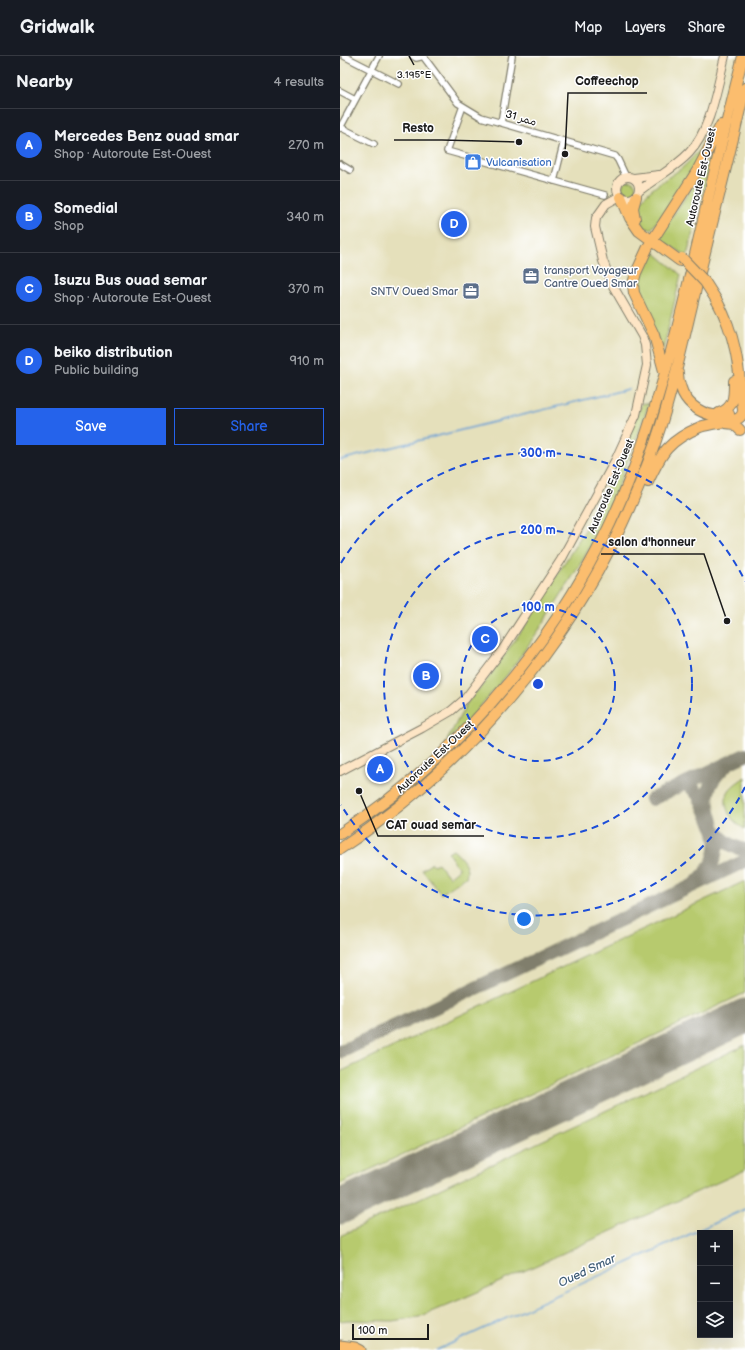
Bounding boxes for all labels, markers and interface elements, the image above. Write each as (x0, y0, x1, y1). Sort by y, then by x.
text: Gridwalk (20, 16, 95, 39)
text: Map (574, 19, 602, 36)
text: Layers (624, 19, 666, 36)
text: Share (688, 19, 725, 36)
text: 3.195°E (397, 69, 432, 81)
callout: Coffeechop (568, 69, 647, 93)
text: Nearby (16, 72, 73, 92)
text: 4 results (274, 74, 324, 90)
text: Coffeechop (575, 74, 639, 89)
street label: ممر 31 (504, 107, 538, 129)
callout: Resto (394, 116, 442, 140)
text: Resto (402, 121, 434, 136)
street label: Autoroute Est-Ouest (683, 126, 719, 227)
text: Mercedes Benz ouad smar (54, 127, 239, 146)
text: A (25, 137, 33, 153)
text: 270 m (288, 137, 324, 153)
text: Shop · Autoroute Est-Ouest (54, 146, 211, 162)
shop icon: Vulcanisation (463, 152, 483, 172)
place label: Vulcanisation (486, 156, 552, 169)
text: Somedial (54, 199, 118, 218)
text: B (24, 209, 34, 225)
text: 340 m (286, 209, 324, 225)
pin: D (441, 209, 467, 239)
text: Shop (54, 218, 84, 234)
place label: transport Voyageur Cantre Oued Smar (544, 264, 639, 290)
office icon: transport Voyageur Cantre Oued Smar (521, 266, 541, 286)
text: Isuzu Bus ouad semar (54, 271, 207, 290)
text: C (24, 281, 34, 297)
text: 370 m (288, 281, 324, 297)
office icon: SNTV Oued Smar (461, 281, 481, 301)
place label: SNTV Oued Smar (371, 285, 459, 298)
text: Shop · Autoroute Est-Ouest (54, 290, 211, 306)
text: beiko distribution (54, 343, 173, 362)
text: D (24, 353, 34, 369)
text: 910 m (290, 353, 324, 369)
text: Public building (54, 362, 139, 378)
button: Save (16, 408, 166, 445)
button: Share (174, 408, 324, 445)
street label: Autoroute Est-Ouest (585, 437, 637, 535)
text: 300 m (520, 446, 556, 461)
text: 200 m (520, 523, 556, 538)
callout: salon d'honneur (601, 530, 704, 554)
text: salon d'honneur (608, 535, 696, 550)
text: 100 m (521, 600, 555, 615)
pin: C (472, 624, 498, 654)
pin: B (413, 661, 439, 691)
centre of rings (531, 677, 545, 691)
street label: Autoroute Est-Ouest (394, 718, 477, 796)
pin: A (367, 754, 393, 784)
callout: CAT ouad semar (378, 812, 484, 836)
text: CAT ouad semar (386, 818, 476, 833)
your location (514, 909, 534, 929)
map controls (697, 1230, 733, 1338)
button: + (697, 1230, 733, 1266)
water label: Oued Smar (556, 1250, 620, 1291)
button: − (697, 1266, 733, 1302)
button: layers (697, 1302, 733, 1338)
scale bar (352, 1322, 429, 1341)
text: 100 m (358, 1324, 387, 1337)

